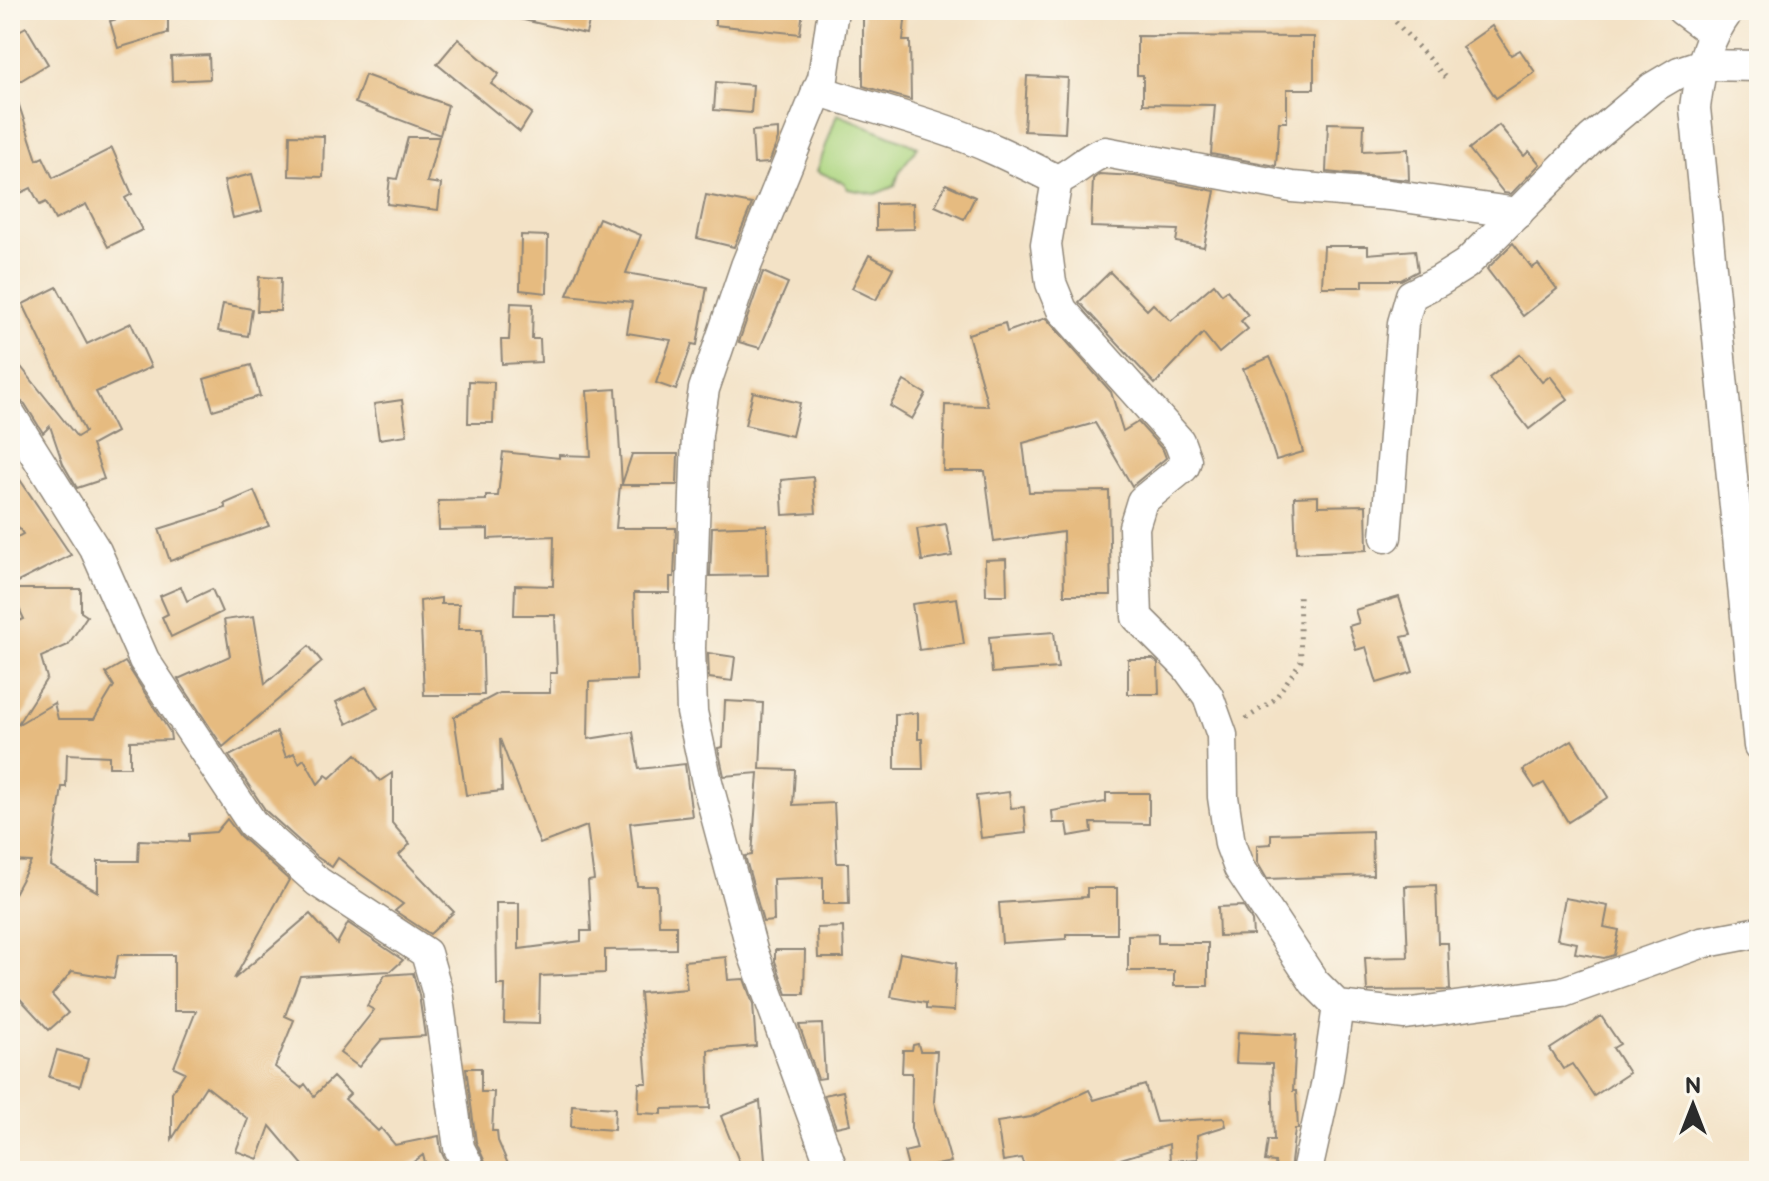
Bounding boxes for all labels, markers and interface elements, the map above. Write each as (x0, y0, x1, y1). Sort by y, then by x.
north arrow (1653, 1065, 1733, 1145)
text: N (1685, 1073, 1701, 1100)

